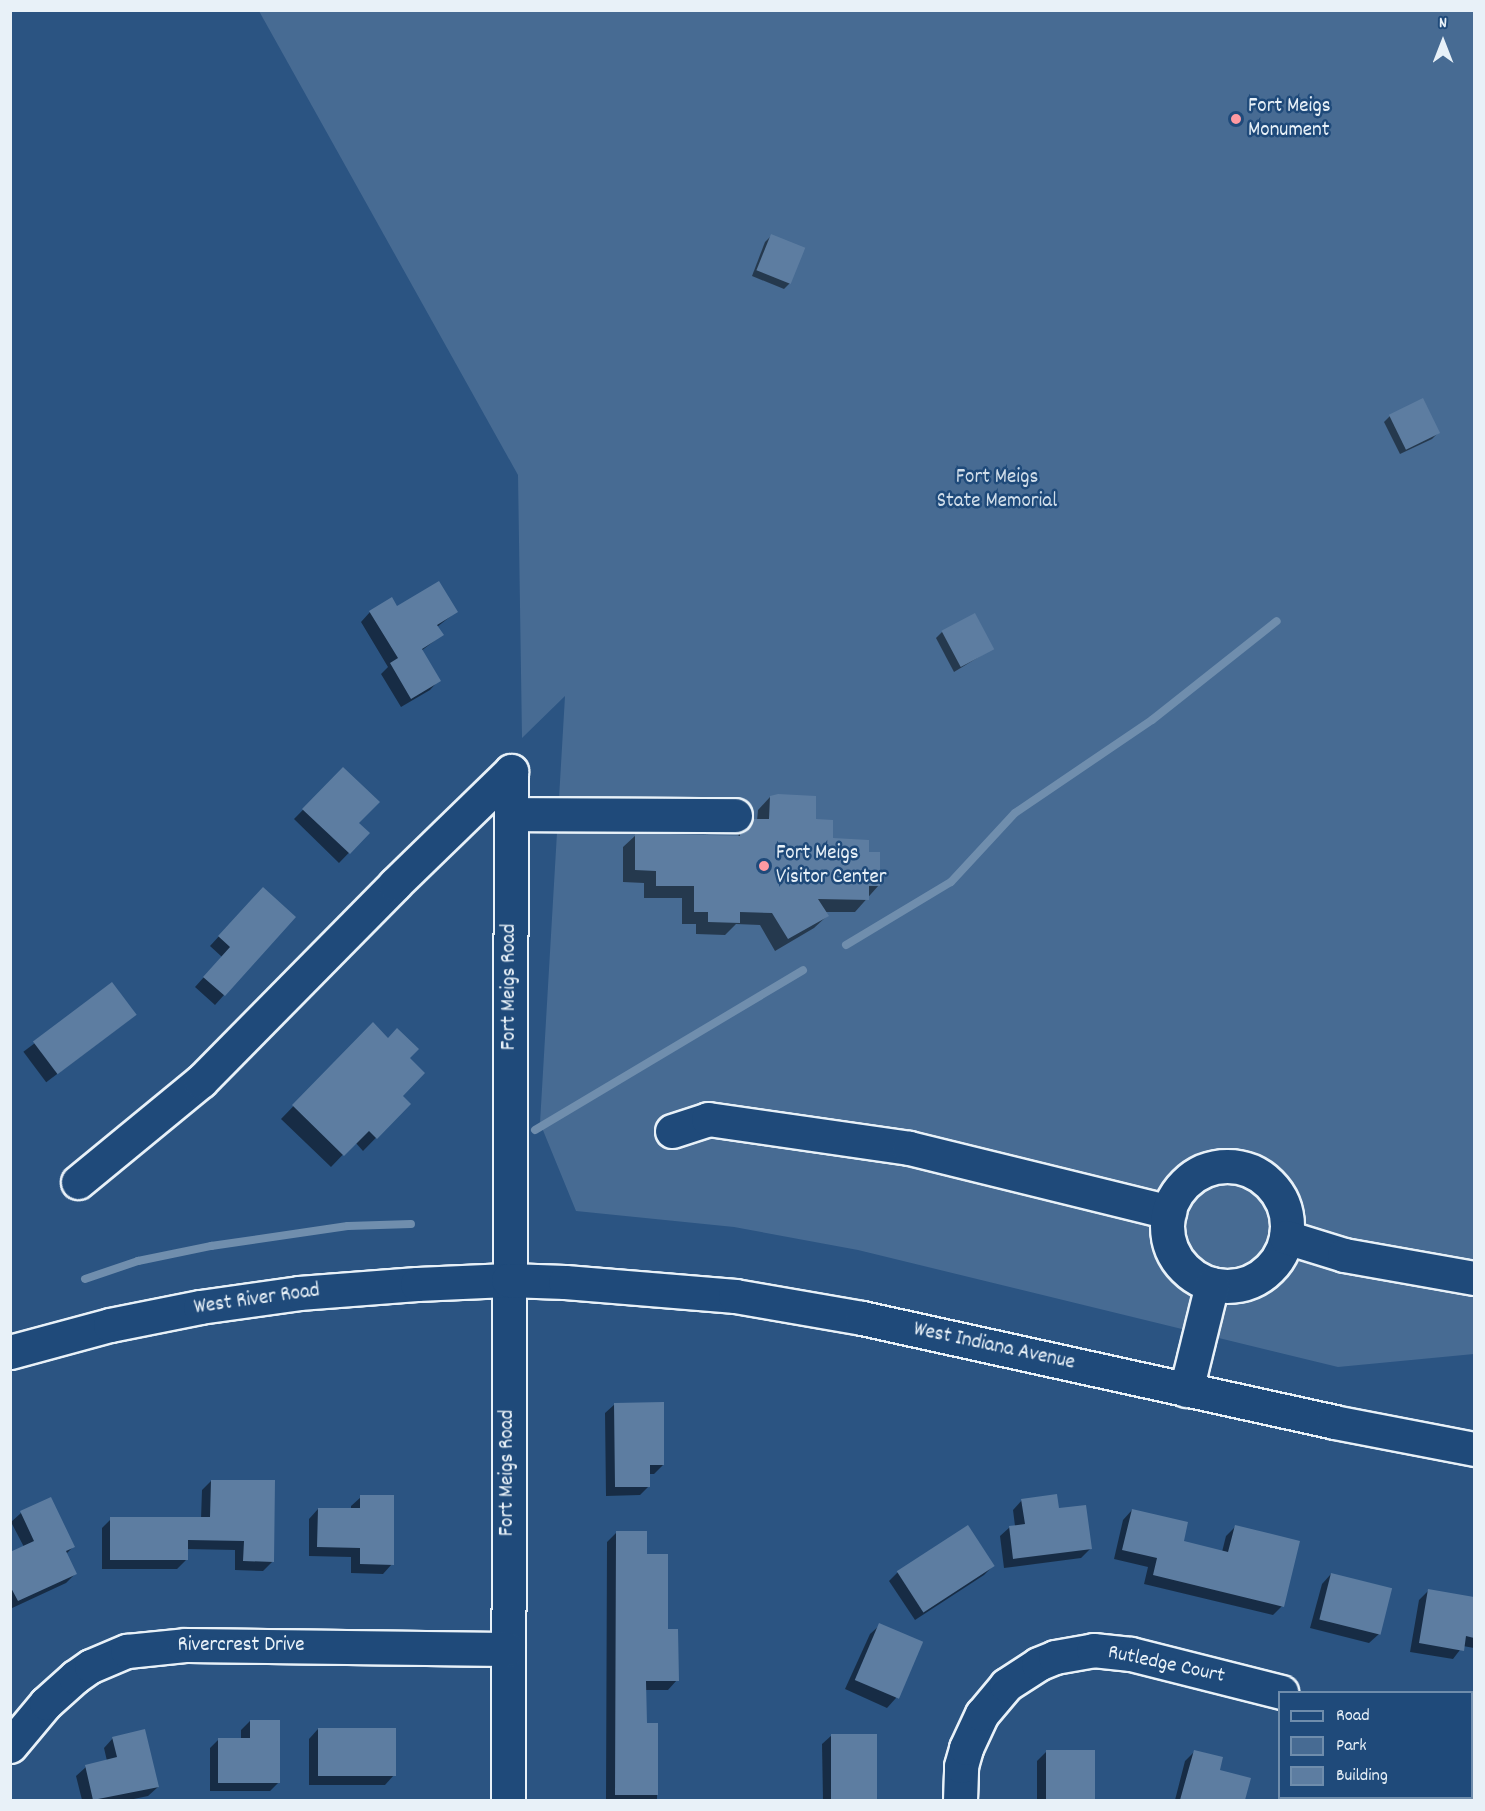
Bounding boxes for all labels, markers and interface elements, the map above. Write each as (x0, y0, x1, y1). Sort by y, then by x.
north arrow (1413, 12, 1473, 72)
text: N (1439, 12, 1447, 35)
place label: Fort Meigs Monument (1248, 94, 1330, 144)
marker: Fort Meigs Monument (1229, 112, 1243, 126)
park label: Fort Meigs State Memorial (937, 465, 1057, 515)
place label: Fort Meigs Visitor Center (776, 841, 886, 891)
marker: Fort Meigs Visitor Center (757, 859, 771, 873)
street label: Fort Meigs Road (497, 924, 523, 1050)
street label: West River Road (193, 1279, 321, 1321)
street label: West Indiana Avenue (911, 1318, 1077, 1376)
street label: Fort Meigs Road (495, 1410, 521, 1536)
street label: Rivercrest Drive (177, 1633, 305, 1659)
street label: Rutledge Court (1105, 1640, 1227, 1690)
legend (1278, 1691, 1473, 1799)
text: Road (1336, 1704, 1370, 1729)
text: Park (1336, 1734, 1367, 1759)
text: Building (1336, 1764, 1388, 1789)

